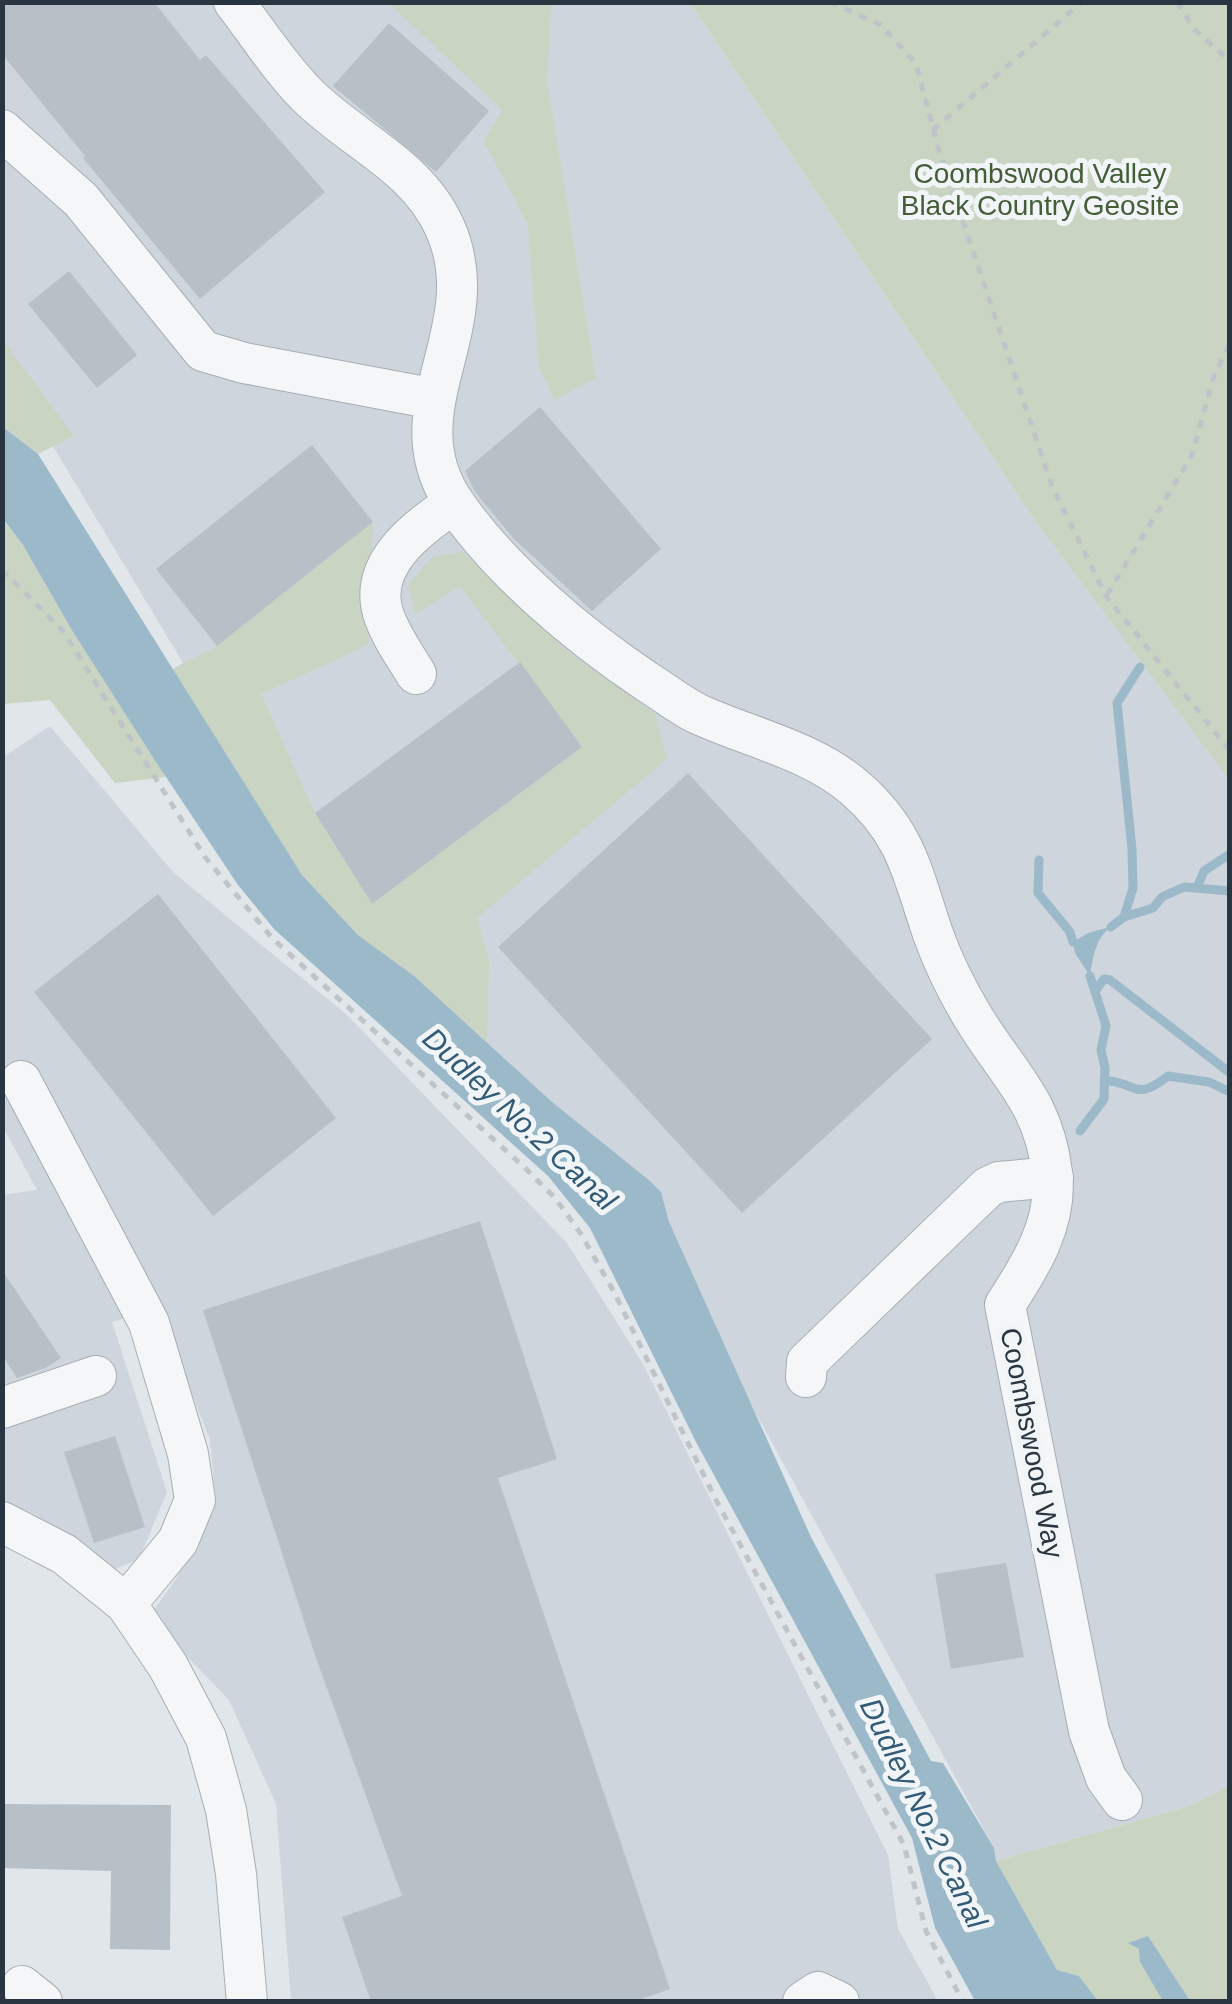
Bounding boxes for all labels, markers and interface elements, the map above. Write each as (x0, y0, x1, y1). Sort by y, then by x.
park label: Coombswood Valley Black Country Geosite (901, 158, 1179, 221)
water label: Dudley No.2 Canal (417, 1021, 624, 1218)
street label: Coombswood Way (994, 1325, 1070, 1561)
water label: Dudley No.2 Canal (854, 1693, 995, 1935)

